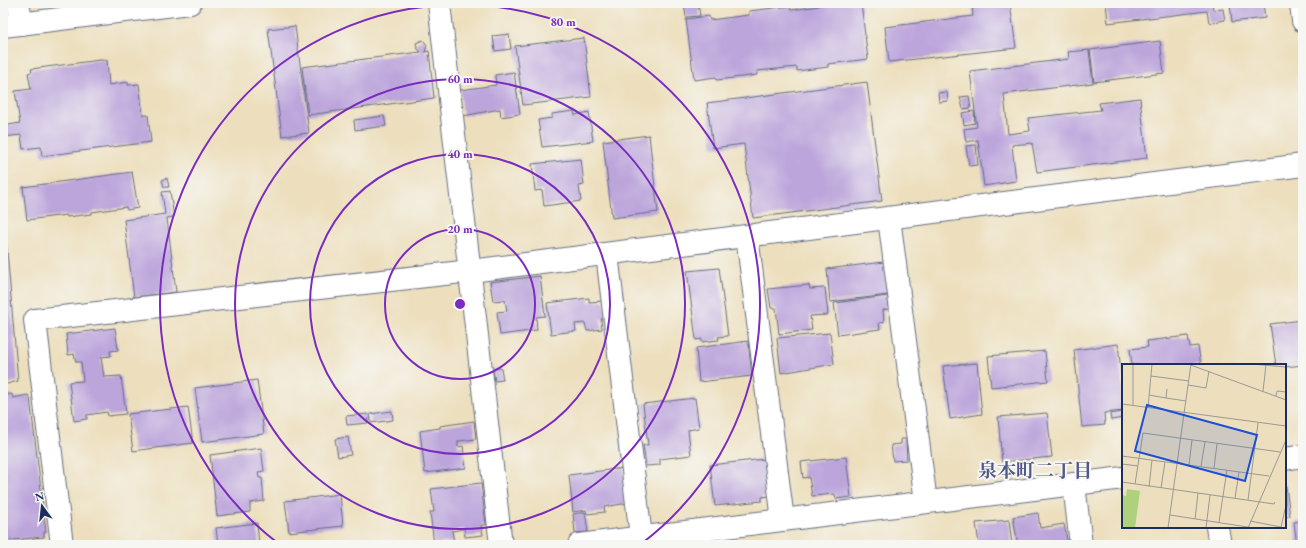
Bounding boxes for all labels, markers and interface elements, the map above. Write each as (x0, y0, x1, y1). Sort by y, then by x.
text: 80 m (550, 14, 576, 30)
text: 60 m (447, 71, 473, 87)
text: 40 m (447, 146, 473, 162)
text: 20 m (447, 221, 473, 237)
centre of rings (453, 297, 467, 311)
inset map (1122, 364, 1286, 528)
district label: 泉本町二丁目 (978, 458, 1092, 483)
north arrow (22, 486, 62, 526)
text: N (33, 488, 46, 504)

